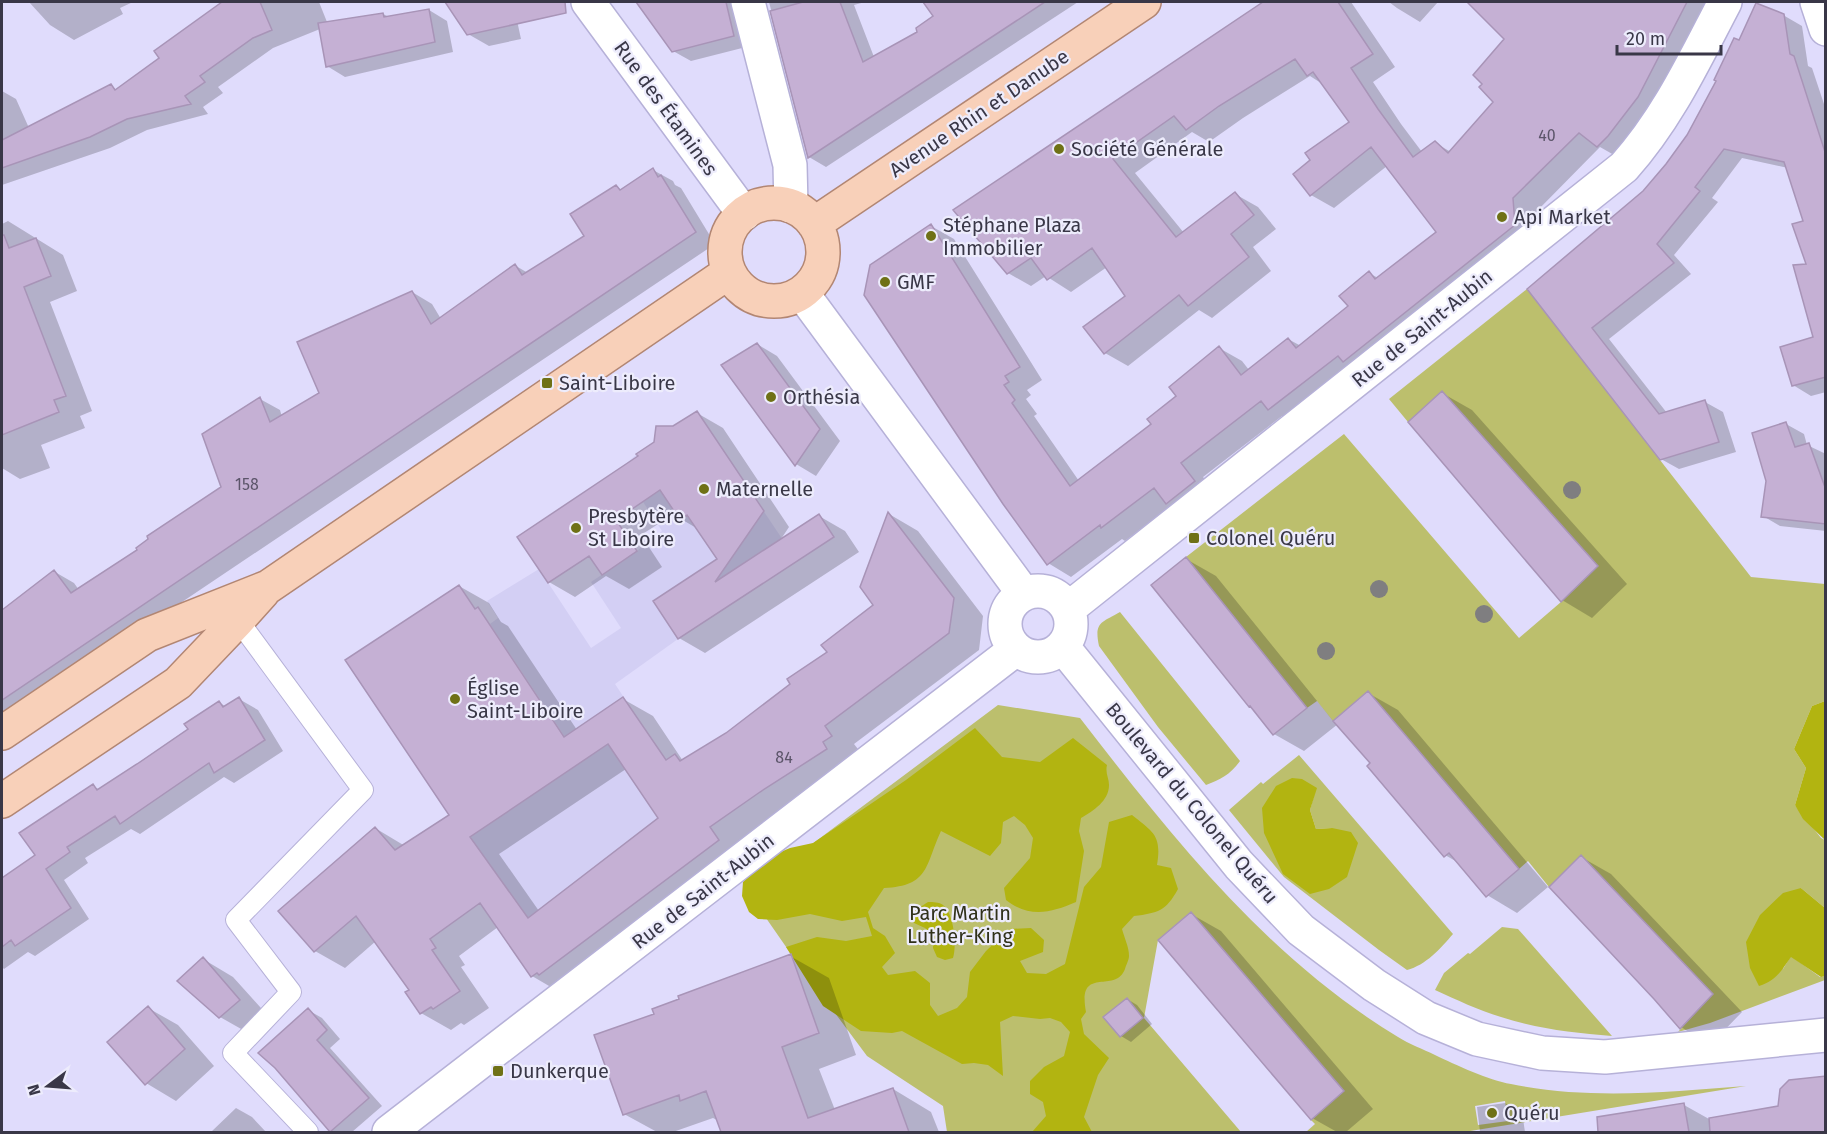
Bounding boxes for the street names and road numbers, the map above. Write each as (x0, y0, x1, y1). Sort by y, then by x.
street label: Rue des Étamines (609, 36, 723, 180)
street label: Avenue Rhin et Danube (885, 44, 1073, 182)
street label: Rue de Saint-Aubin (1347, 264, 1497, 392)
street label: Boulevard du Colonel Quéru (1101, 698, 1283, 908)
street label: Rue de Saint-Aubin (627, 828, 779, 954)

